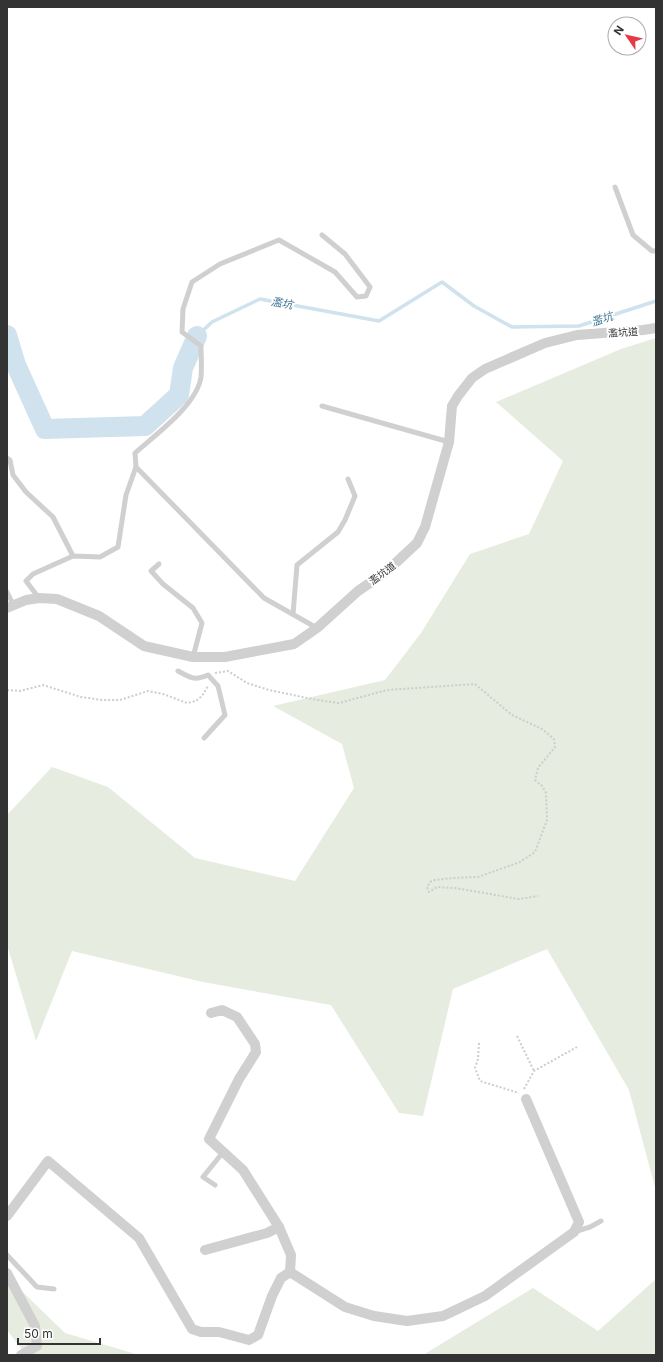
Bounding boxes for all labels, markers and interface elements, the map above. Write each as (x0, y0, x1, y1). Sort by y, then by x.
north arrow (607, 16, 647, 56)
text: N (611, 23, 627, 38)
water label: 濫坑 (270, 294, 296, 312)
water label: 濫坑 (589, 308, 617, 329)
street label: 濫坑道 (608, 325, 638, 339)
street label: 濫坑道 (366, 559, 398, 587)
scale bar (18, 1320, 100, 1346)
text: 50 m (24, 1326, 53, 1341)

